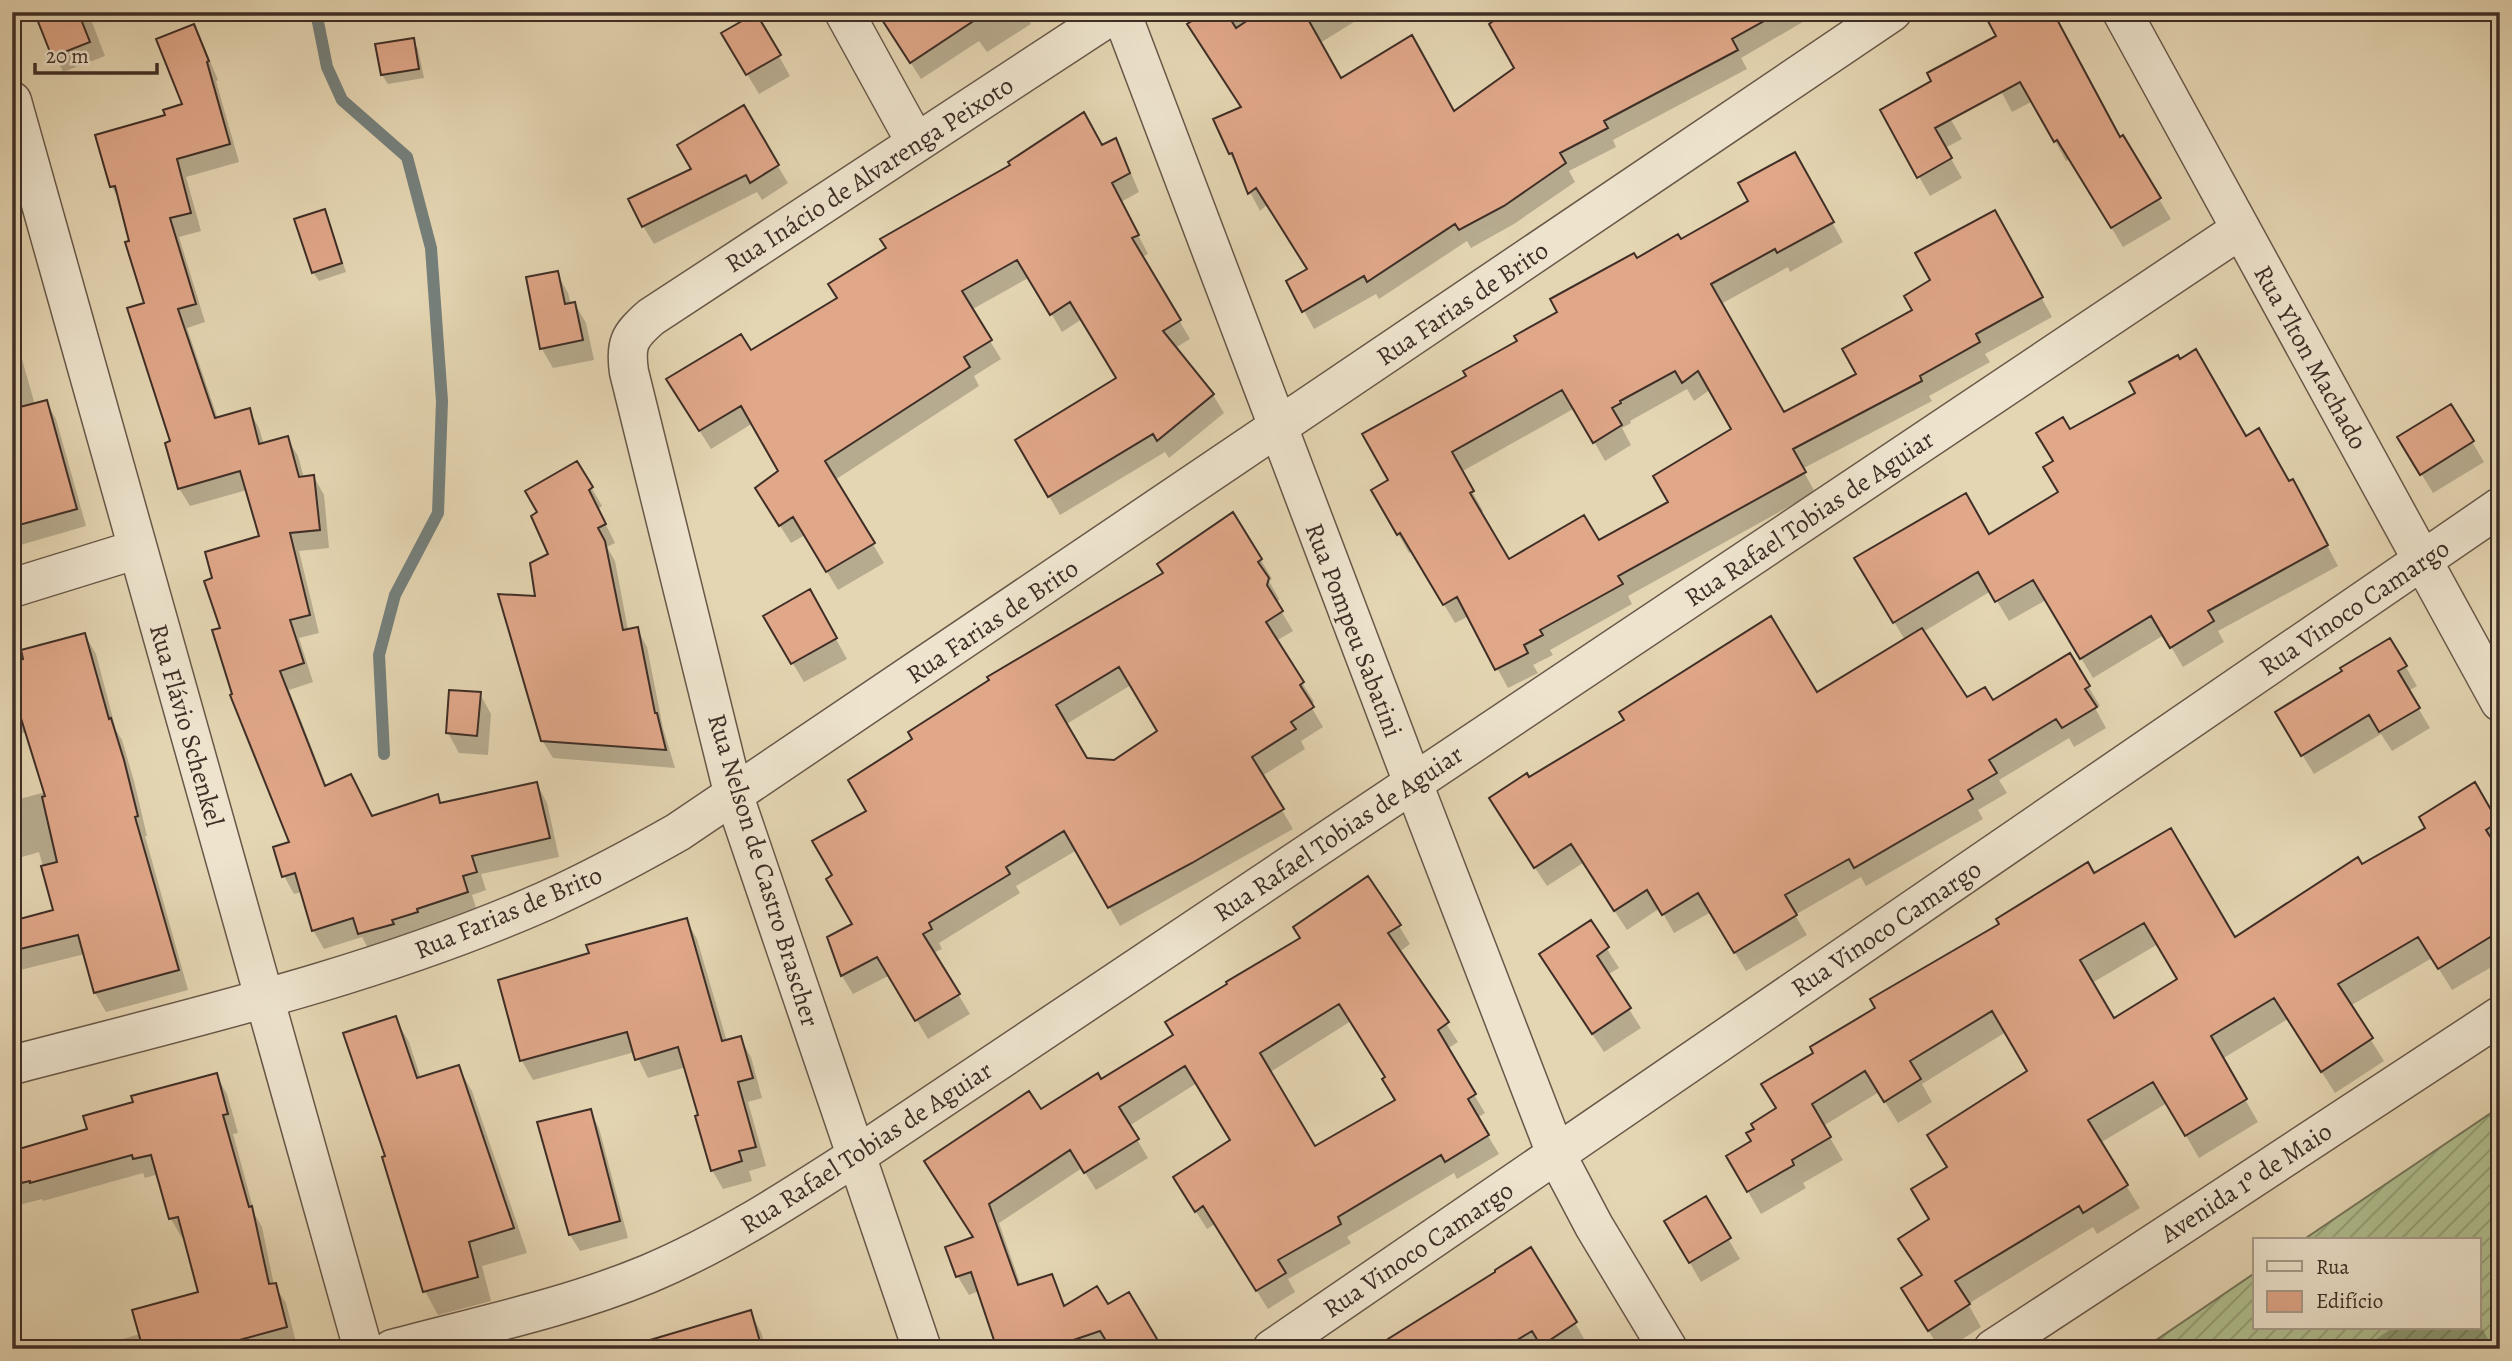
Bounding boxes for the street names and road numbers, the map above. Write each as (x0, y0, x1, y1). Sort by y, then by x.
street label: Rua Inácio de Alvarenga Peixoto (718, 68, 1020, 281)
street label: Rua Farias de Brito (1369, 233, 1555, 374)
street label: Rua Ylton Machado (2245, 259, 2376, 456)
street label: Rua Rafael Tobias de Aguiar (1678, 422, 1941, 615)
street label: Rua Pompeu Sabatini (1297, 518, 1411, 742)
street label: Rua Vinoco Camargo (2252, 531, 2456, 684)
street label: Rua Farias de Brito (899, 551, 1085, 692)
street label: Rua Flávio Schenkel (141, 620, 232, 830)
street label: Rua Nelson de Castro Brascher (699, 709, 828, 1031)
street label: Rua Rafael Tobias de Aguiar (1207, 737, 1470, 930)
street label: Rua Vinoco Camargo (1784, 852, 1988, 1005)
street label: Rua Farias de Brito (409, 857, 607, 968)
street label: Rua Rafael Tobias de Aguiar (734, 1053, 999, 1242)
street label: Avenida 1º de Maio (2153, 1114, 2339, 1252)
street label: Rua Vinoco Camargo (1316, 1173, 1520, 1326)

